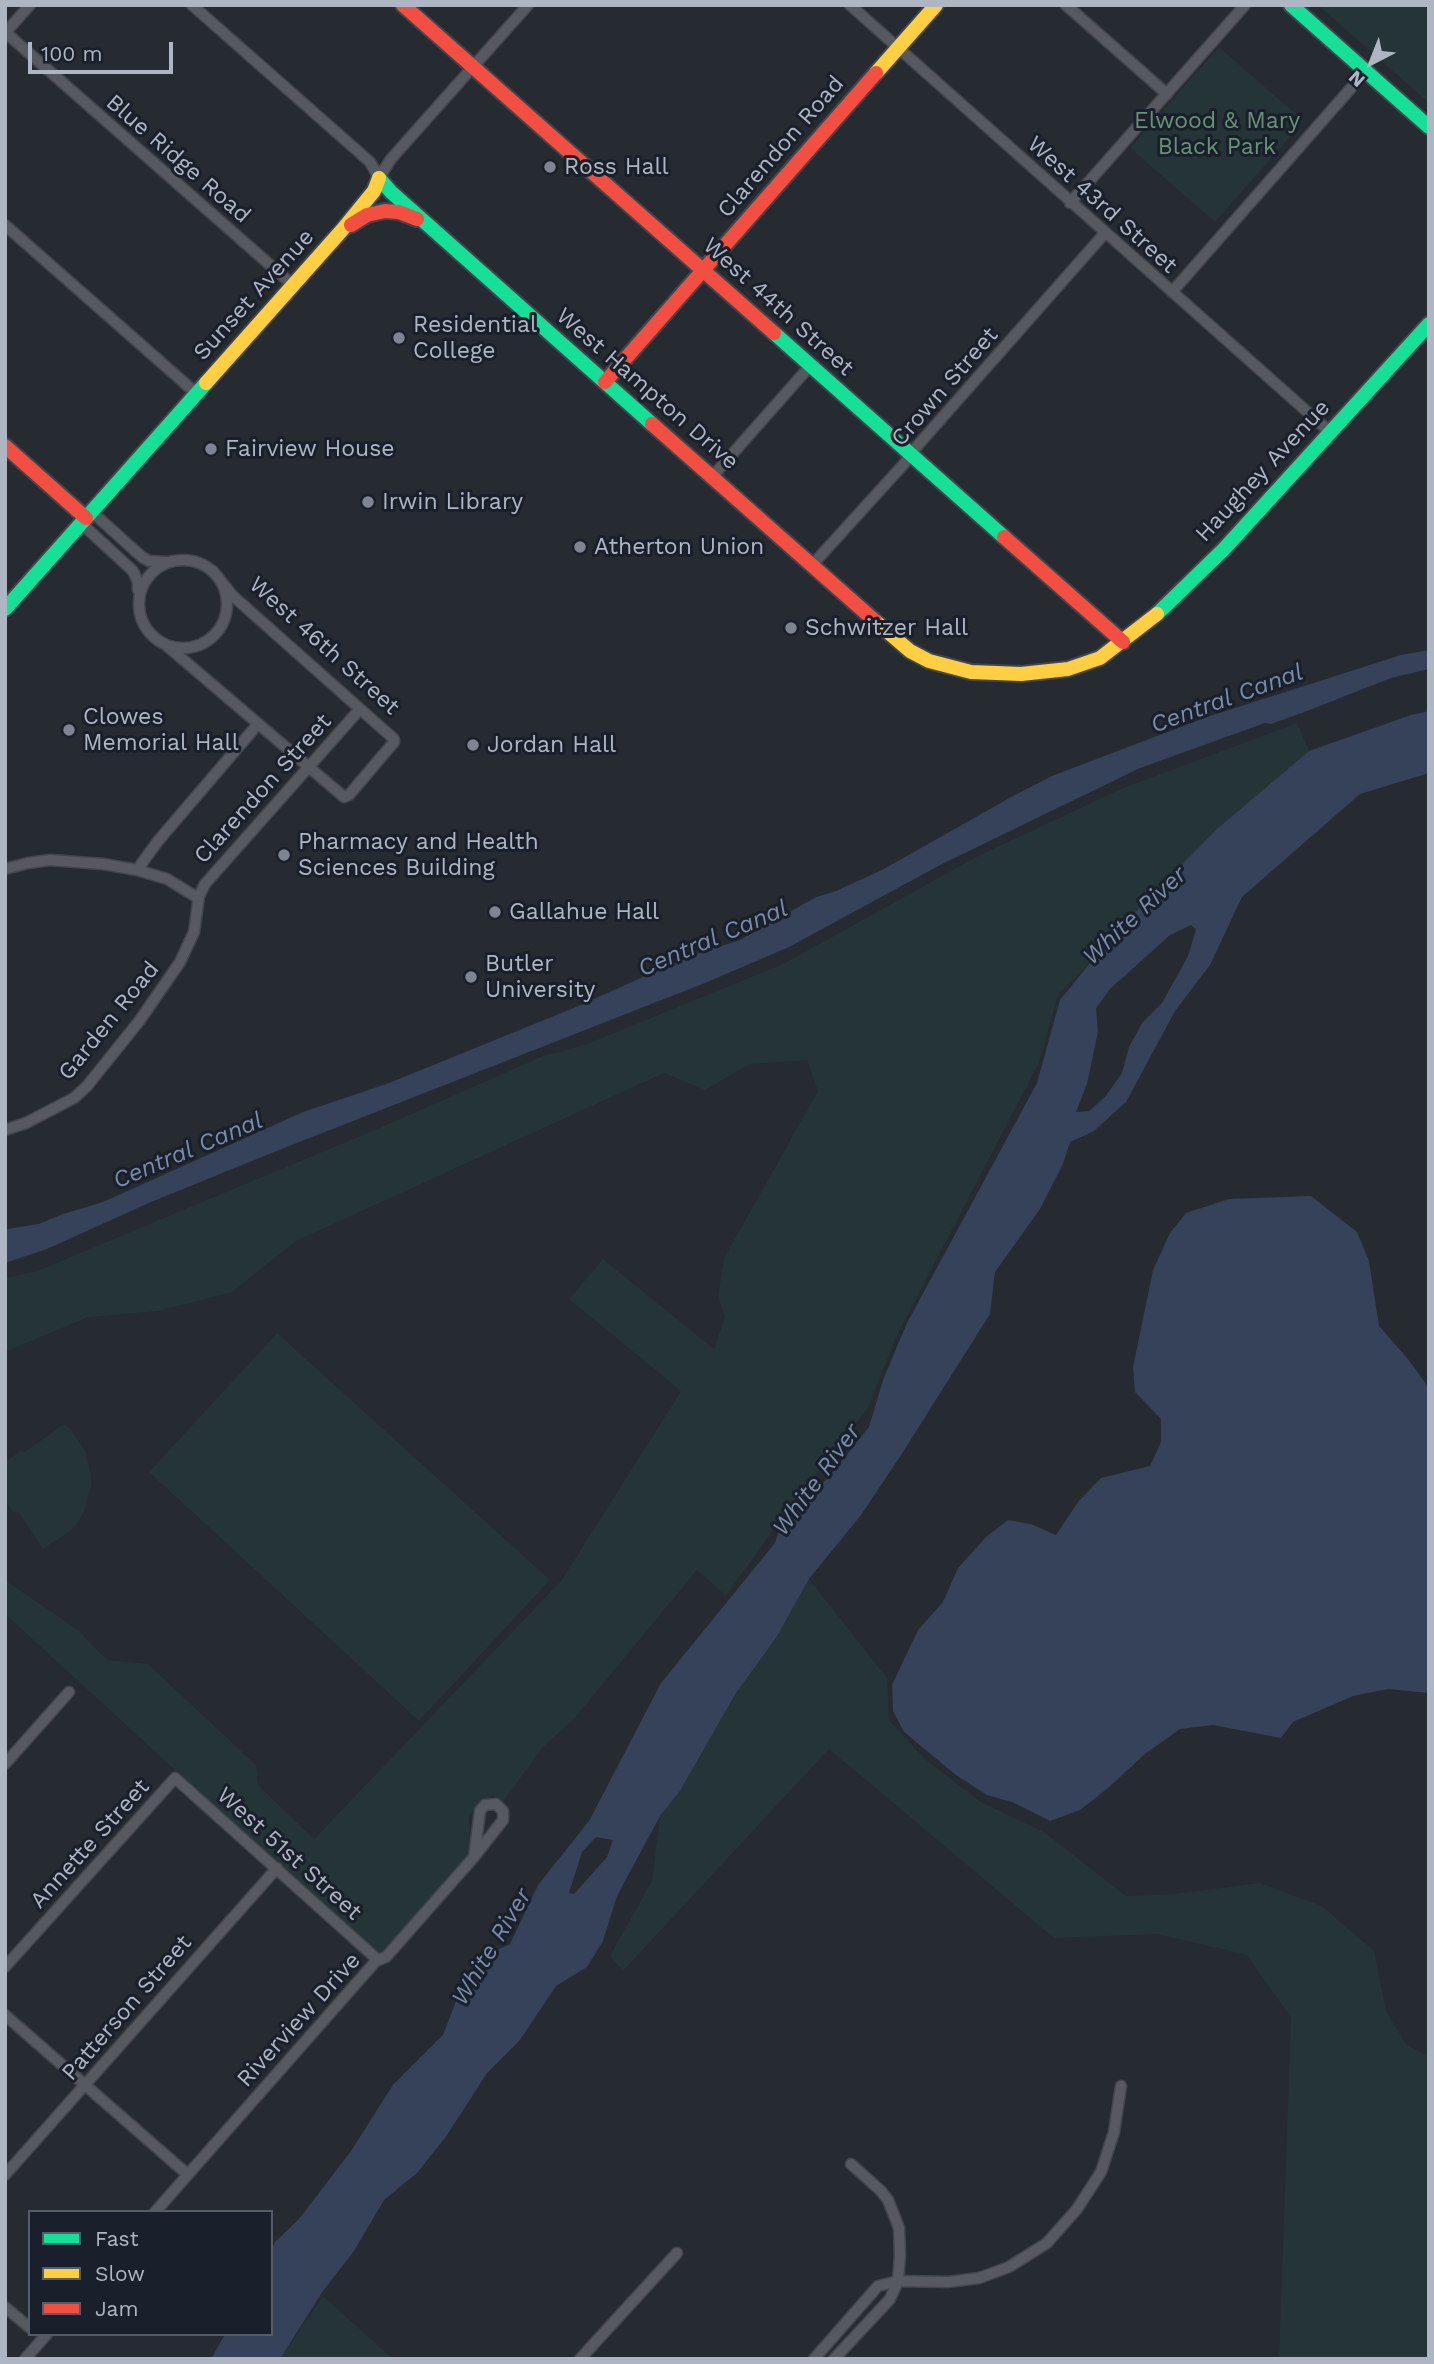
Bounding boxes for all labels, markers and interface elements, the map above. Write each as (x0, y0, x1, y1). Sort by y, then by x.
scale bar (32, 28, 177, 72)
north arrow (1336, 28, 1406, 98)
text: 100 m (41, 41, 103, 66)
text: N (1344, 66, 1370, 92)
street label: Clarendon Road (712, 70, 850, 224)
street label: Blue Ridge Road (100, 89, 256, 229)
park label: Elwood & Mary Black Park (1134, 107, 1300, 161)
street label: West 43rd Street (1021, 130, 1183, 280)
place label: Ross Hall (564, 153, 669, 181)
marker: Ross Hall (542, 159, 558, 175)
street label: Sunset Avenue (188, 224, 320, 366)
street label: West 44th Street (697, 232, 859, 382)
street label: West Hampton Drive (550, 302, 744, 476)
place label: Residential College (413, 311, 537, 365)
street label: Crown Street (886, 322, 1004, 452)
marker: Residential College (391, 330, 407, 346)
street label: Haughey Avenue (1190, 394, 1336, 548)
place label: Fairview House (225, 435, 395, 463)
marker: Fairview House (203, 441, 219, 457)
place label: Irwin Library (382, 488, 523, 516)
marker: Irwin Library (360, 494, 376, 510)
place label: Atherton Union (594, 533, 764, 561)
marker: Atherton Union (572, 539, 588, 555)
street label: West 46th Street (243, 571, 405, 721)
place label: Schwitzer Hall (805, 614, 968, 642)
marker: Schwitzer Hall (783, 620, 799, 636)
water label: Central Canal (1147, 658, 1307, 740)
place label: Clowes Memorial Hall (83, 703, 239, 757)
street label: Clarendon Street (189, 708, 337, 870)
marker: Clowes Memorial Hall (61, 722, 77, 738)
place label: Jordan Hall (487, 731, 616, 759)
marker: Jordan Hall (465, 737, 481, 753)
place label: Pharmacy and Health Sciences Building (298, 828, 539, 882)
marker: Pharmacy and Health Sciences Building (276, 847, 292, 863)
water label: White River (1077, 861, 1193, 971)
water label: Central Canal (634, 895, 792, 983)
place label: Gallahue Hall (509, 898, 659, 926)
marker: Gallahue Hall (487, 904, 503, 920)
place label: Butler University (485, 950, 595, 1004)
street label: Garden Road (53, 956, 165, 1086)
marker: Butler University (463, 969, 479, 985)
water label: Central Canal (109, 1107, 267, 1195)
water label: White River (767, 1418, 867, 1542)
street label: Annette Street (25, 1774, 155, 1914)
street label: West 51st Street (211, 1782, 367, 1926)
water label: White River (446, 1883, 538, 2011)
street label: Patterson Street (56, 1930, 198, 2086)
street label: Riverview Drive (231, 1947, 367, 2093)
legend (28, 2210, 273, 2336)
text: Fast (95, 2226, 139, 2251)
text: Slow (95, 2261, 145, 2286)
text: Jam (95, 2296, 138, 2321)

